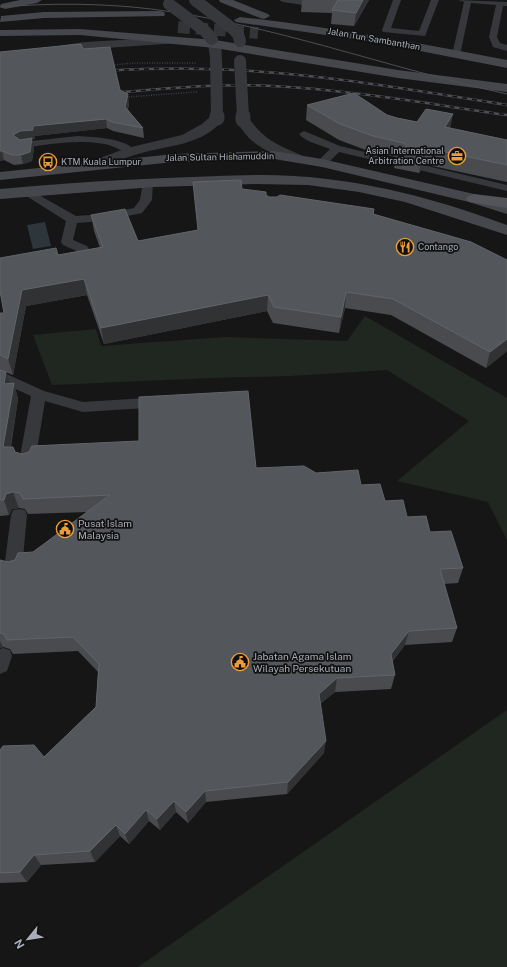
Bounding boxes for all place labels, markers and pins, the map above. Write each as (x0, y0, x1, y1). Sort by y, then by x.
place label: Asian International Arbitration Centre (365, 145, 444, 166)
office icon: Asian International Arbitration Centre (447, 146, 467, 166)
bus stop icon: KTM Kuala Lumpur (38, 152, 58, 172)
place label: KTM Kuala Lumpur (61, 156, 141, 167)
restaurant icon: Contango (395, 237, 415, 257)
place label: Contango (418, 241, 458, 252)
place label: Pusat Islam Malaysia (78, 517, 132, 541)
public building icon: Pusat Islam Malaysia (55, 519, 75, 539)
place label: Jabatan Agama Islam Wilayah Persekutuan (253, 650, 351, 674)
public building icon: Jabatan Agama Islam Wilayah Persekutuan (230, 652, 250, 672)

